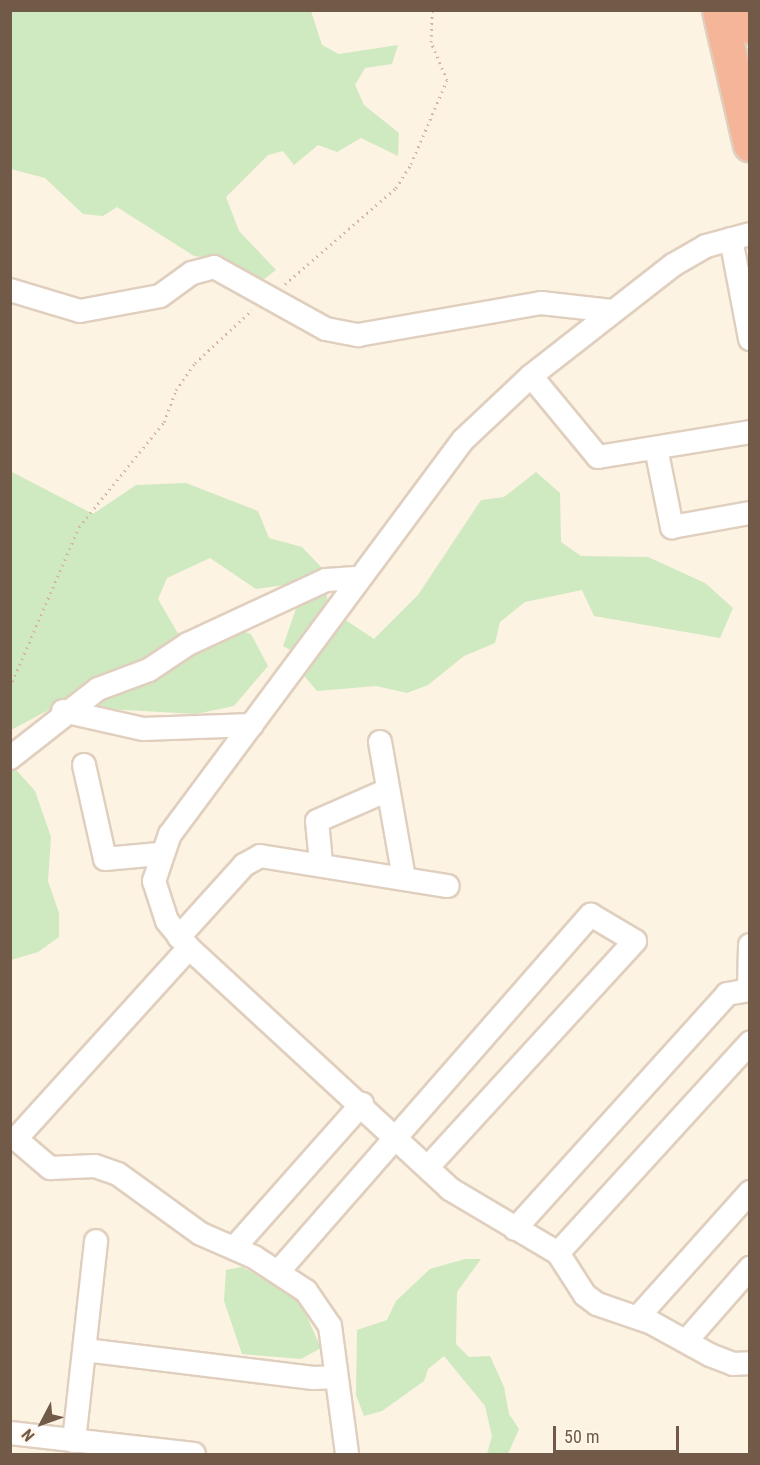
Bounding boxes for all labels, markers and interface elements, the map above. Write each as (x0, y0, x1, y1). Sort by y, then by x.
north arrow (12, 1393, 72, 1453)
scale bar (556, 1414, 682, 1452)
text: N (18, 1425, 38, 1445)
text: 50 m (564, 1426, 599, 1447)

